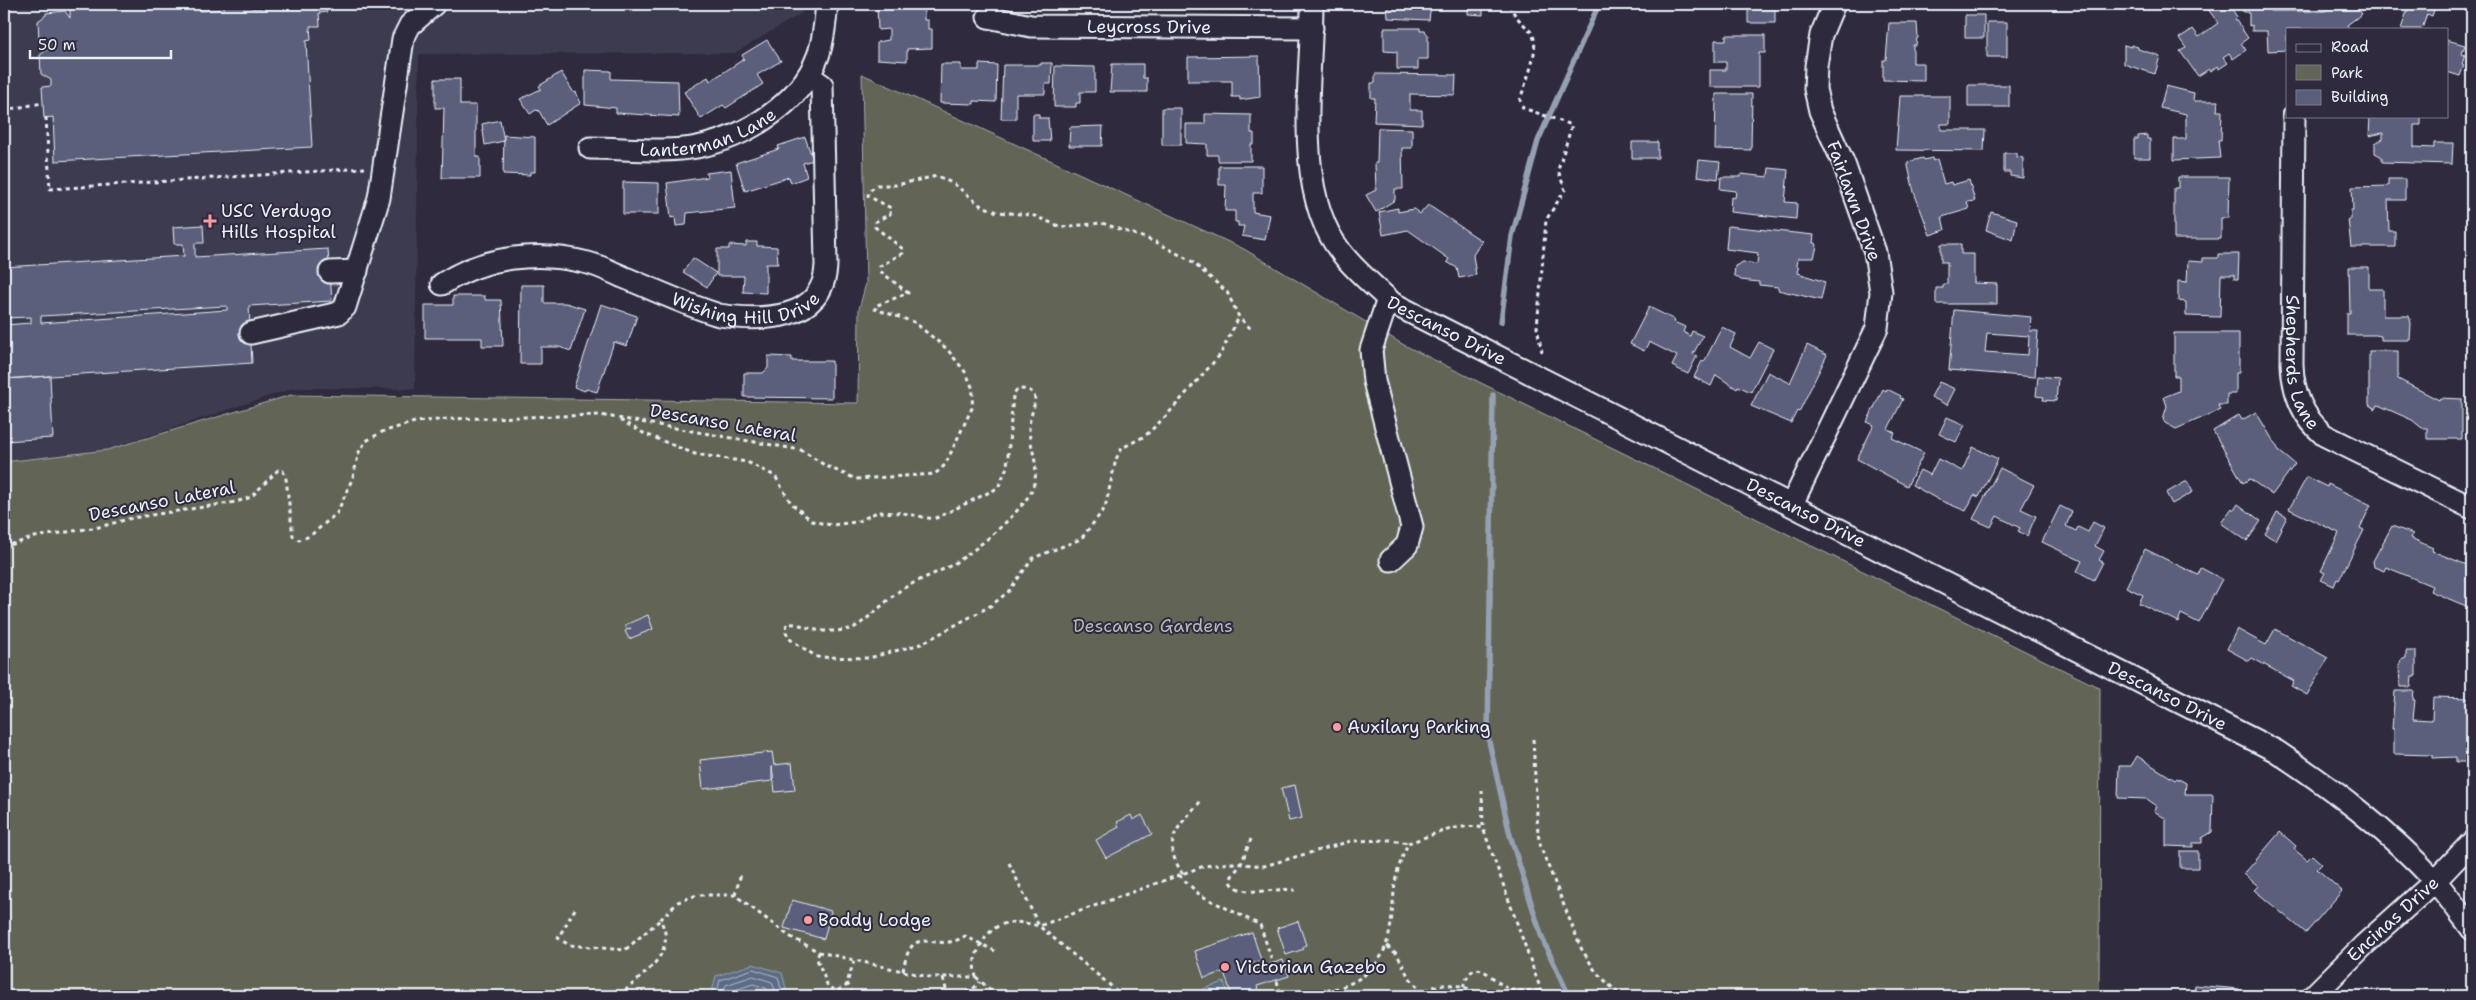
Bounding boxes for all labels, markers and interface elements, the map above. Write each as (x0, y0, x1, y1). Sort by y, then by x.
street label: Leycross Drive (1087, 14, 1211, 39)
scale bar (30, 28, 171, 60)
legend (2286, 28, 2448, 118)
text: 50 m (38, 35, 76, 55)
text: Road (2331, 37, 2369, 57)
text: Park (2331, 63, 2363, 83)
text: Building (2331, 87, 2388, 107)
street label: Lanterman Lane (639, 102, 781, 162)
street label: Fairlawn Drive (1821, 138, 1887, 264)
place label: USC Verdugo Hills Hospital (221, 199, 337, 244)
marker: USC Verdugo Hills Hospital (203, 214, 217, 228)
street label: Wishing Hill Drive (666, 278, 820, 304)
text: Wishing Hill Drive (668, 287, 825, 330)
street label: Descanso Drive (1383, 290, 1510, 371)
street label: Shepherds Lane (2280, 295, 2325, 435)
street label: Descanso Lateral (648, 398, 799, 448)
street label: Descanso Drive (1742, 473, 1870, 553)
street label: Descanso Lateral (87, 475, 238, 527)
park label: Descanso Gardens (1073, 614, 1233, 638)
street label: Descanso Drive (2103, 656, 2231, 736)
place label: Auxilary Parking (1347, 715, 1491, 739)
marker: Auxilary Parking (1331, 721, 1343, 733)
street label: Encinas Drive (2342, 871, 2444, 967)
place label: Boddy Lodge (818, 908, 931, 932)
marker: Boddy Lodge (802, 914, 814, 926)
place label: Victorian Gazebo (1235, 955, 1386, 979)
marker: Victorian Gazebo (1219, 961, 1231, 973)

